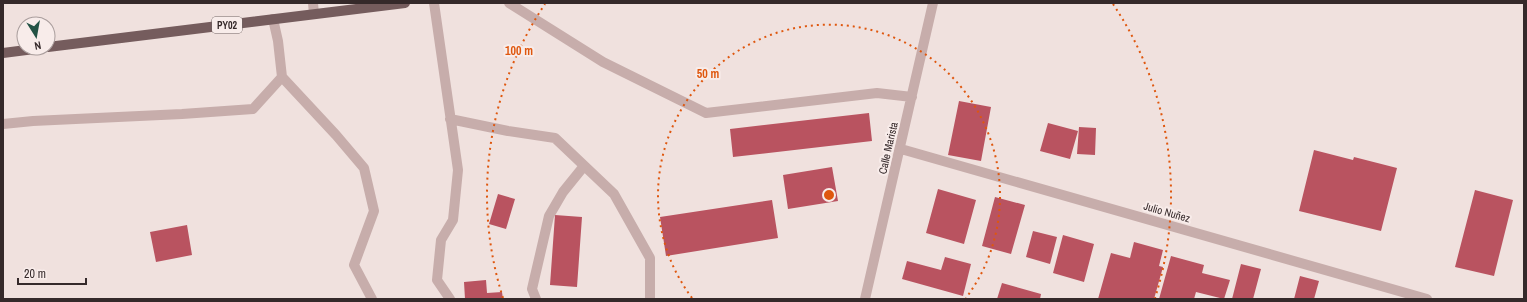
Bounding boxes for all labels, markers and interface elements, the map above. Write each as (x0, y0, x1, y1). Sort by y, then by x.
north arrow (16, 16, 56, 56)
road number: PY02 (212, 17, 242, 33)
text: N (33, 38, 42, 53)
text: 100 m (505, 43, 533, 59)
text: 50 m (697, 66, 719, 82)
street label: Calle Marista (875, 121, 901, 175)
centre of rings (822, 188, 836, 202)
street label: Julio Nuñez (1142, 199, 1192, 225)
scale bar (18, 260, 86, 286)
text: 20 m (24, 266, 46, 282)

